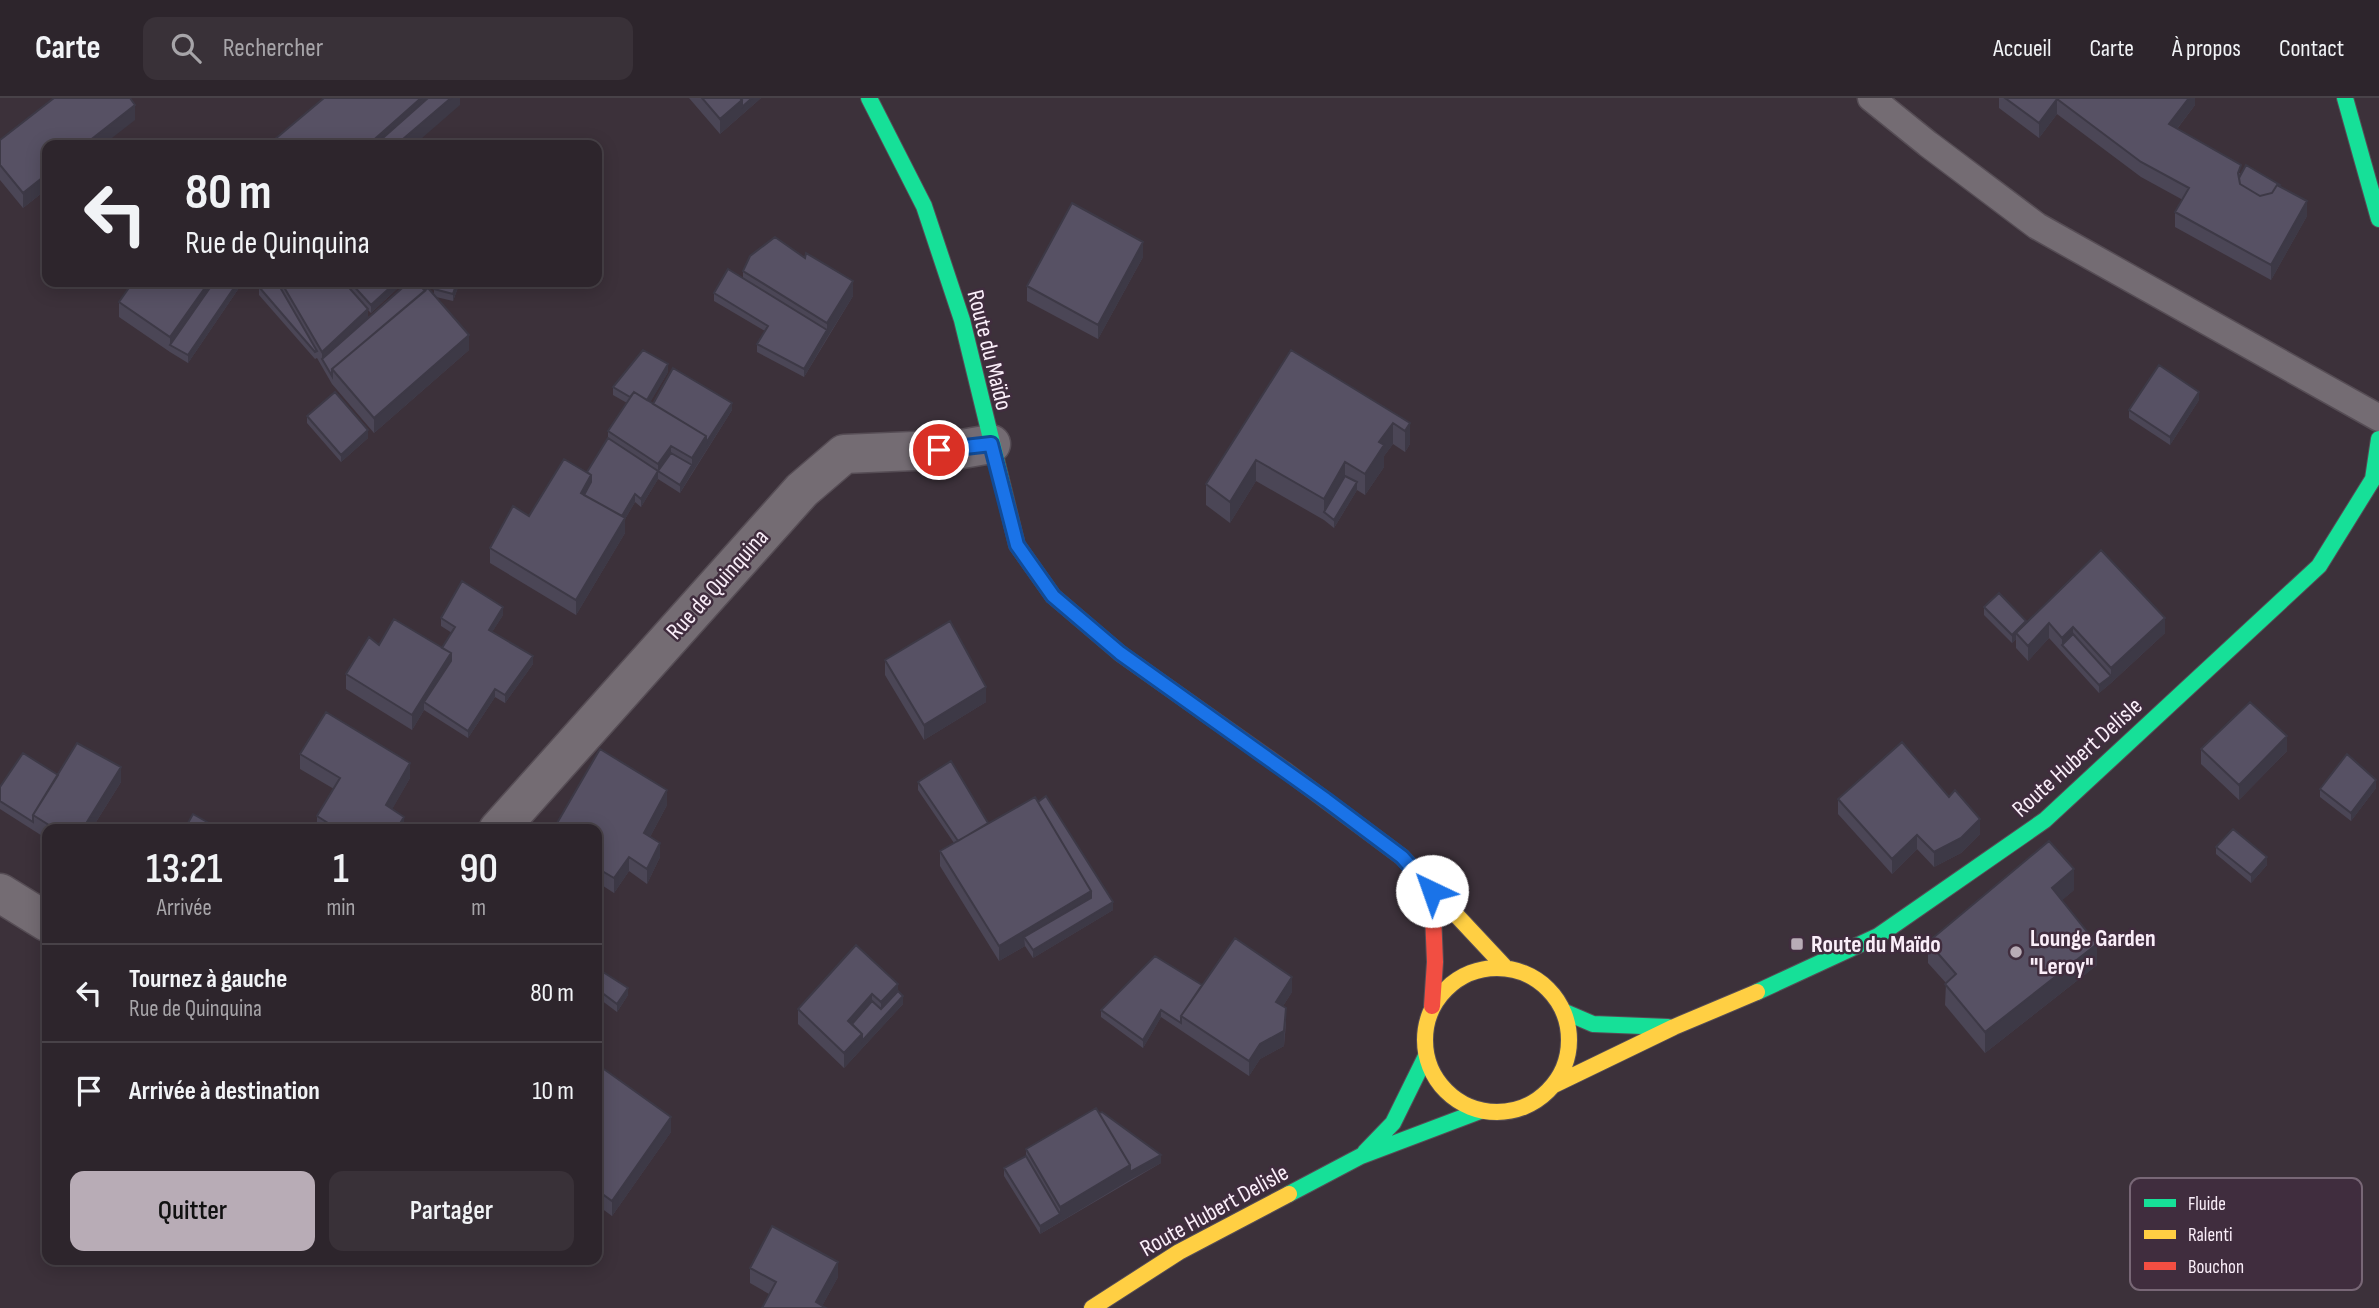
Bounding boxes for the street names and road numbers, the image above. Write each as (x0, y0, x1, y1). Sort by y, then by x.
street label: Route du Maïdo (961, 287, 1018, 413)
street label: Rue de Quinquina (660, 523, 775, 646)
street label: Route Hubert Delisle (2006, 691, 2148, 823)
street label: Route Hubert Delisle (1135, 1158, 1293, 1263)

